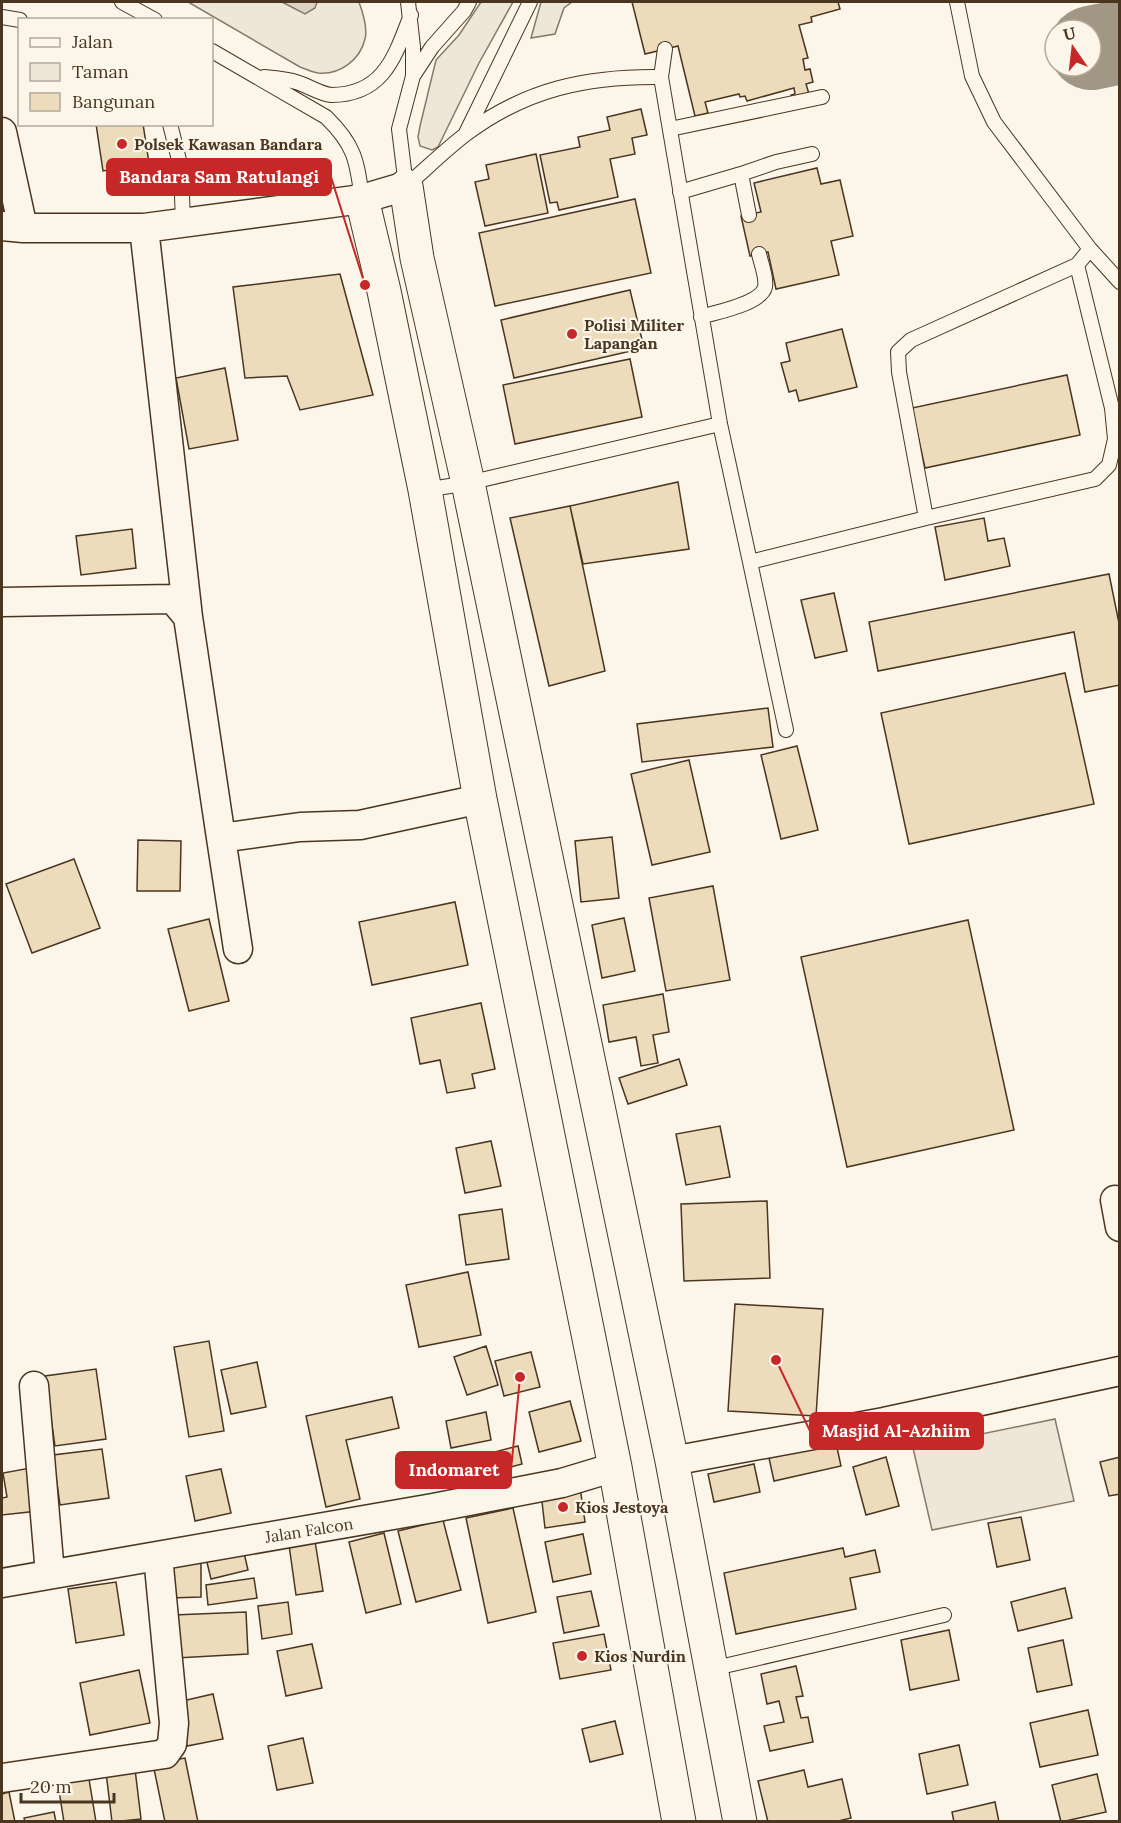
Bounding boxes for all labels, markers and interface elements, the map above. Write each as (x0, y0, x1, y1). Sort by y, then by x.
legend (18, 18, 213, 126)
north arrow (1043, 18, 1103, 78)
text: U (1061, 22, 1078, 45)
text: Jalan (71, 30, 113, 53)
text: Taman (72, 60, 129, 83)
text: Bangunan (72, 90, 155, 113)
place label: Polsek Kawasan Bandara (134, 134, 323, 154)
marker: Polsek Kawasan Bandara (115, 137, 129, 151)
callout: Bandara Sam Ratulangi (107, 159, 331, 195)
text: Bandara Sam Ratulangi (119, 165, 319, 188)
place label: Polisi Militer Lapangan (584, 315, 684, 353)
marker: Polisi Militer Lapangan (565, 327, 579, 341)
callout: Masjid Al-Azhiim (810, 1413, 983, 1449)
text: Masjid Al-Azhiim (822, 1419, 971, 1442)
callout: Indomaret (396, 1452, 511, 1488)
text: Indomaret (409, 1458, 500, 1481)
place label: Kios Jestoya (575, 1497, 669, 1517)
marker: Kios Jestoya (556, 1500, 570, 1514)
street label: Jalan Falcon (263, 1513, 355, 1547)
place label: Kios Nurdin (594, 1646, 686, 1666)
marker: Kios Nurdin (575, 1649, 589, 1663)
scale bar (21, 1766, 114, 1804)
text: 20 m (30, 1775, 72, 1798)

